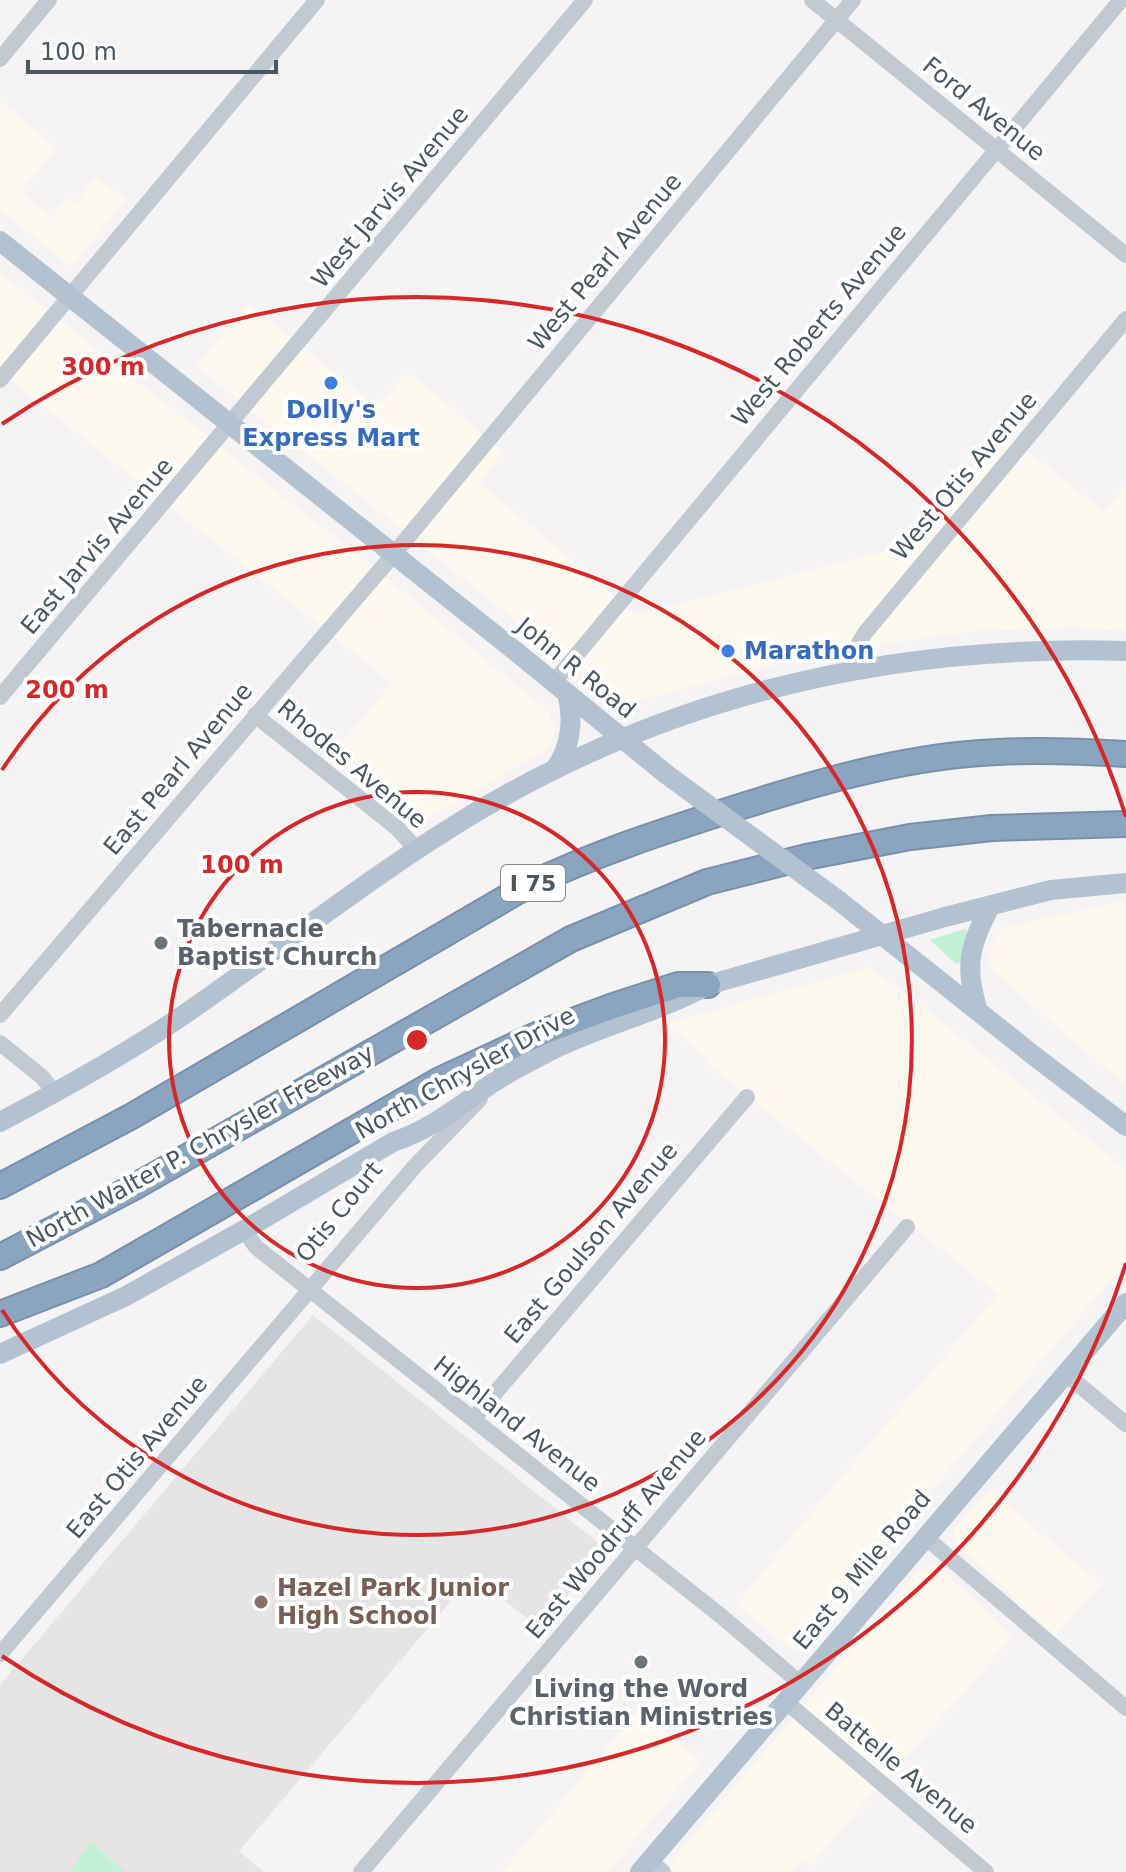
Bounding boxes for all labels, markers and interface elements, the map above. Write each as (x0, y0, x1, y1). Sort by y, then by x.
scale bar (28, 24, 276, 74)
text: 100 m (40, 38, 117, 66)
street label: Ford Avenue (917, 51, 1051, 167)
street label: West Jarvis Avenue (306, 100, 474, 294)
street label: West Pearl Avenue (523, 168, 687, 356)
street label: West Roberts Avenue (726, 218, 912, 432)
text: 300 m (61, 353, 145, 381)
marker: Dolly's Express Mart (322, 374, 340, 392)
street label: West Otis Avenue (885, 386, 1043, 566)
place label: Dolly's Express Mart (242, 396, 420, 452)
street label: East Jarvis Avenue (15, 452, 179, 640)
street label: John R Road (510, 610, 641, 724)
place label: Marathon (744, 637, 874, 665)
marker: Marathon (719, 642, 737, 660)
text: 200 m (25, 676, 109, 704)
street label: East Pearl Avenue (98, 677, 258, 861)
street label: Rhodes Avenue (272, 694, 432, 834)
text: 100 m (200, 851, 284, 879)
road number: I 75 (501, 865, 565, 901)
place label: Tabernacle Baptist Church (177, 915, 377, 971)
marker: Tabernacle Baptist Church (152, 934, 170, 952)
street label: North Chrysler Drive (351, 1001, 579, 1145)
centre of rings (403, 1026, 431, 1054)
street label: North Walter P. Chrysler Freeway (21, 1039, 379, 1253)
street label: East Goulson Avenue (499, 1137, 683, 1349)
street label: Otis Court (290, 1156, 388, 1268)
street label: Highland Avenue (428, 1350, 606, 1498)
street label: East Otis Avenue (61, 1370, 213, 1544)
street label: East Woodruff Avenue (520, 1424, 712, 1644)
street label: East 9 Mile Road (787, 1485, 937, 1655)
place label: Hazel Park Junior High School (277, 1574, 509, 1630)
marker: Hazel Park Junior High School (252, 1593, 270, 1611)
marker: Living the Word Christian Ministries (632, 1653, 650, 1671)
place label: Living the Word Christian Ministries (509, 1675, 773, 1731)
street label: Battelle Avenue (819, 1696, 983, 1840)

